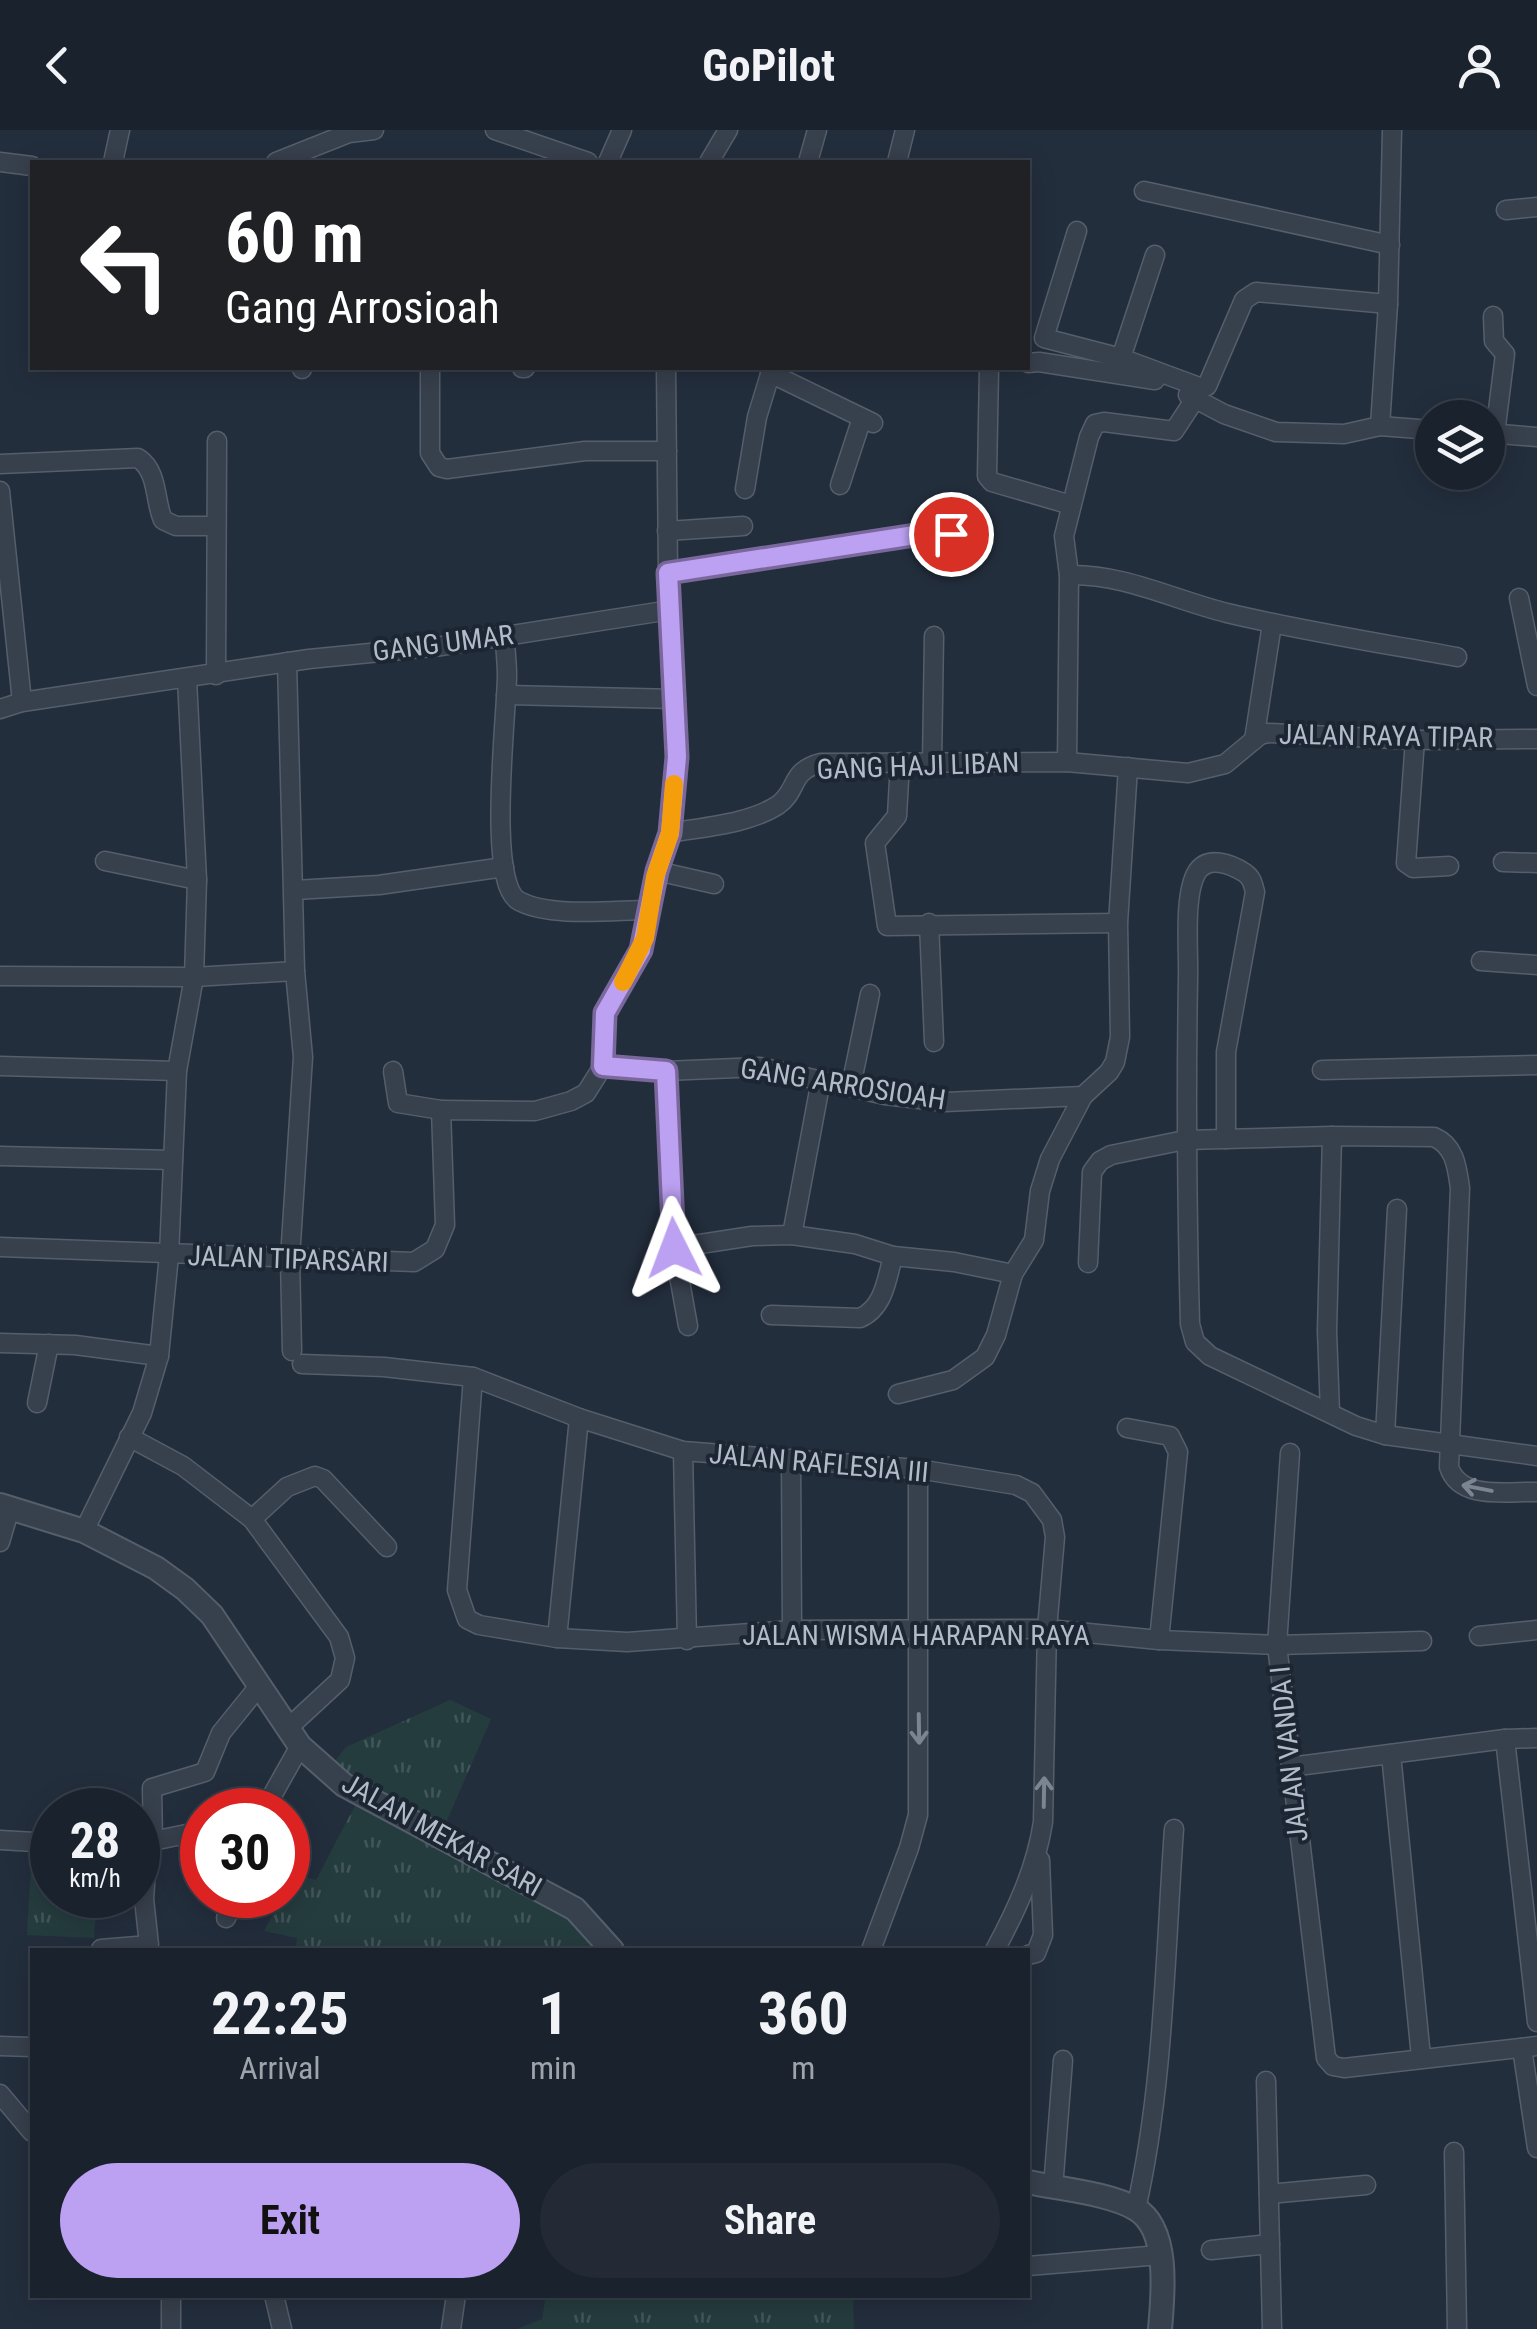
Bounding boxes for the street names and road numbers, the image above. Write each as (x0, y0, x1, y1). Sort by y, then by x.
street label: GANG UMAR (371, 618, 515, 668)
street label: JALAN RAYA TIPAR (1279, 718, 1494, 754)
street label: GANG HAJI LIBAN (816, 746, 1020, 786)
street label: GANG ARROSIOAH (738, 1051, 948, 1117)
street label: JALAN TIPARSARI (187, 1239, 389, 1279)
street label: JALAN RAFLESIA III (708, 1437, 930, 1489)
street label: JALAN WISMA HARAPAN RAYA (742, 1619, 1090, 1652)
street label: JALAN VANDA I (1263, 1665, 1315, 1843)
street label: JALAN MEKAR SARI (336, 1766, 548, 1904)

